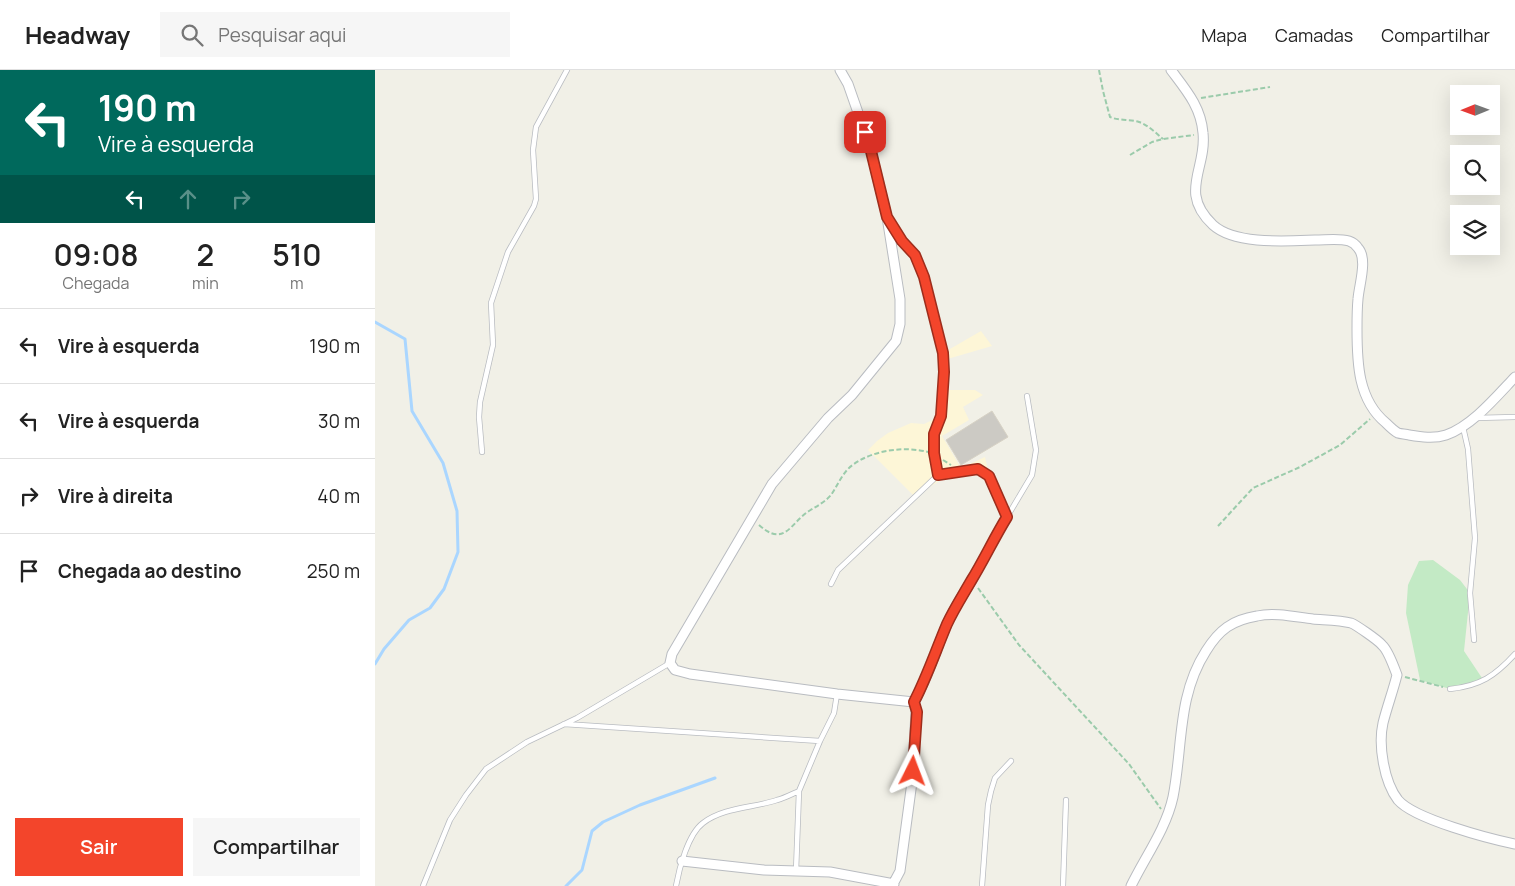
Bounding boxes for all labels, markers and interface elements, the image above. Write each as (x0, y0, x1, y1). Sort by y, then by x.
search box (160, 12, 510, 57)
text: Headway (25, 18, 130, 51)
icon: search (178, 21, 206, 49)
text: Pesquisar aqui (218, 22, 346, 48)
text: Mapa (1201, 23, 1247, 47)
text: Camadas (1275, 23, 1353, 47)
text: Compartilhar (1381, 23, 1490, 47)
text: 190 m (98, 84, 197, 132)
north arrow (1450, 85, 1500, 135)
map controls (1450, 85, 1500, 255)
icon: left (15, 90, 80, 155)
pin (844, 111, 886, 153)
icon: arrive (851, 118, 879, 146)
text: Vire à esquerda (98, 129, 254, 159)
button: search (1450, 145, 1500, 195)
icon: left (121, 185, 149, 213)
icon: ahead (174, 185, 202, 213)
icon: right (227, 185, 255, 213)
button: layers (1450, 205, 1500, 255)
text: 09:08 (53, 234, 138, 275)
text: 2 (197, 234, 214, 275)
text: 510 (272, 234, 322, 275)
text: Chegada (62, 272, 129, 294)
text: min (192, 272, 219, 294)
text: m (290, 272, 304, 294)
icon: left (15, 332, 43, 360)
text: Vire à esquerda (58, 333, 199, 359)
text: 190 m (309, 333, 360, 359)
icon: left (15, 407, 43, 435)
text: Vire à esquerda (58, 408, 199, 434)
text: 30 m (318, 408, 360, 434)
icon: right (15, 482, 43, 510)
text: Vire à direita (58, 483, 173, 509)
text: 40 m (317, 483, 360, 509)
icon: arrive (15, 557, 43, 585)
text: Chegada ao destino (58, 558, 241, 584)
text: 250 m (307, 558, 360, 584)
position arrow (886, 744, 938, 796)
button: Sair (15, 818, 183, 876)
button: Compartilhar (193, 818, 360, 876)

